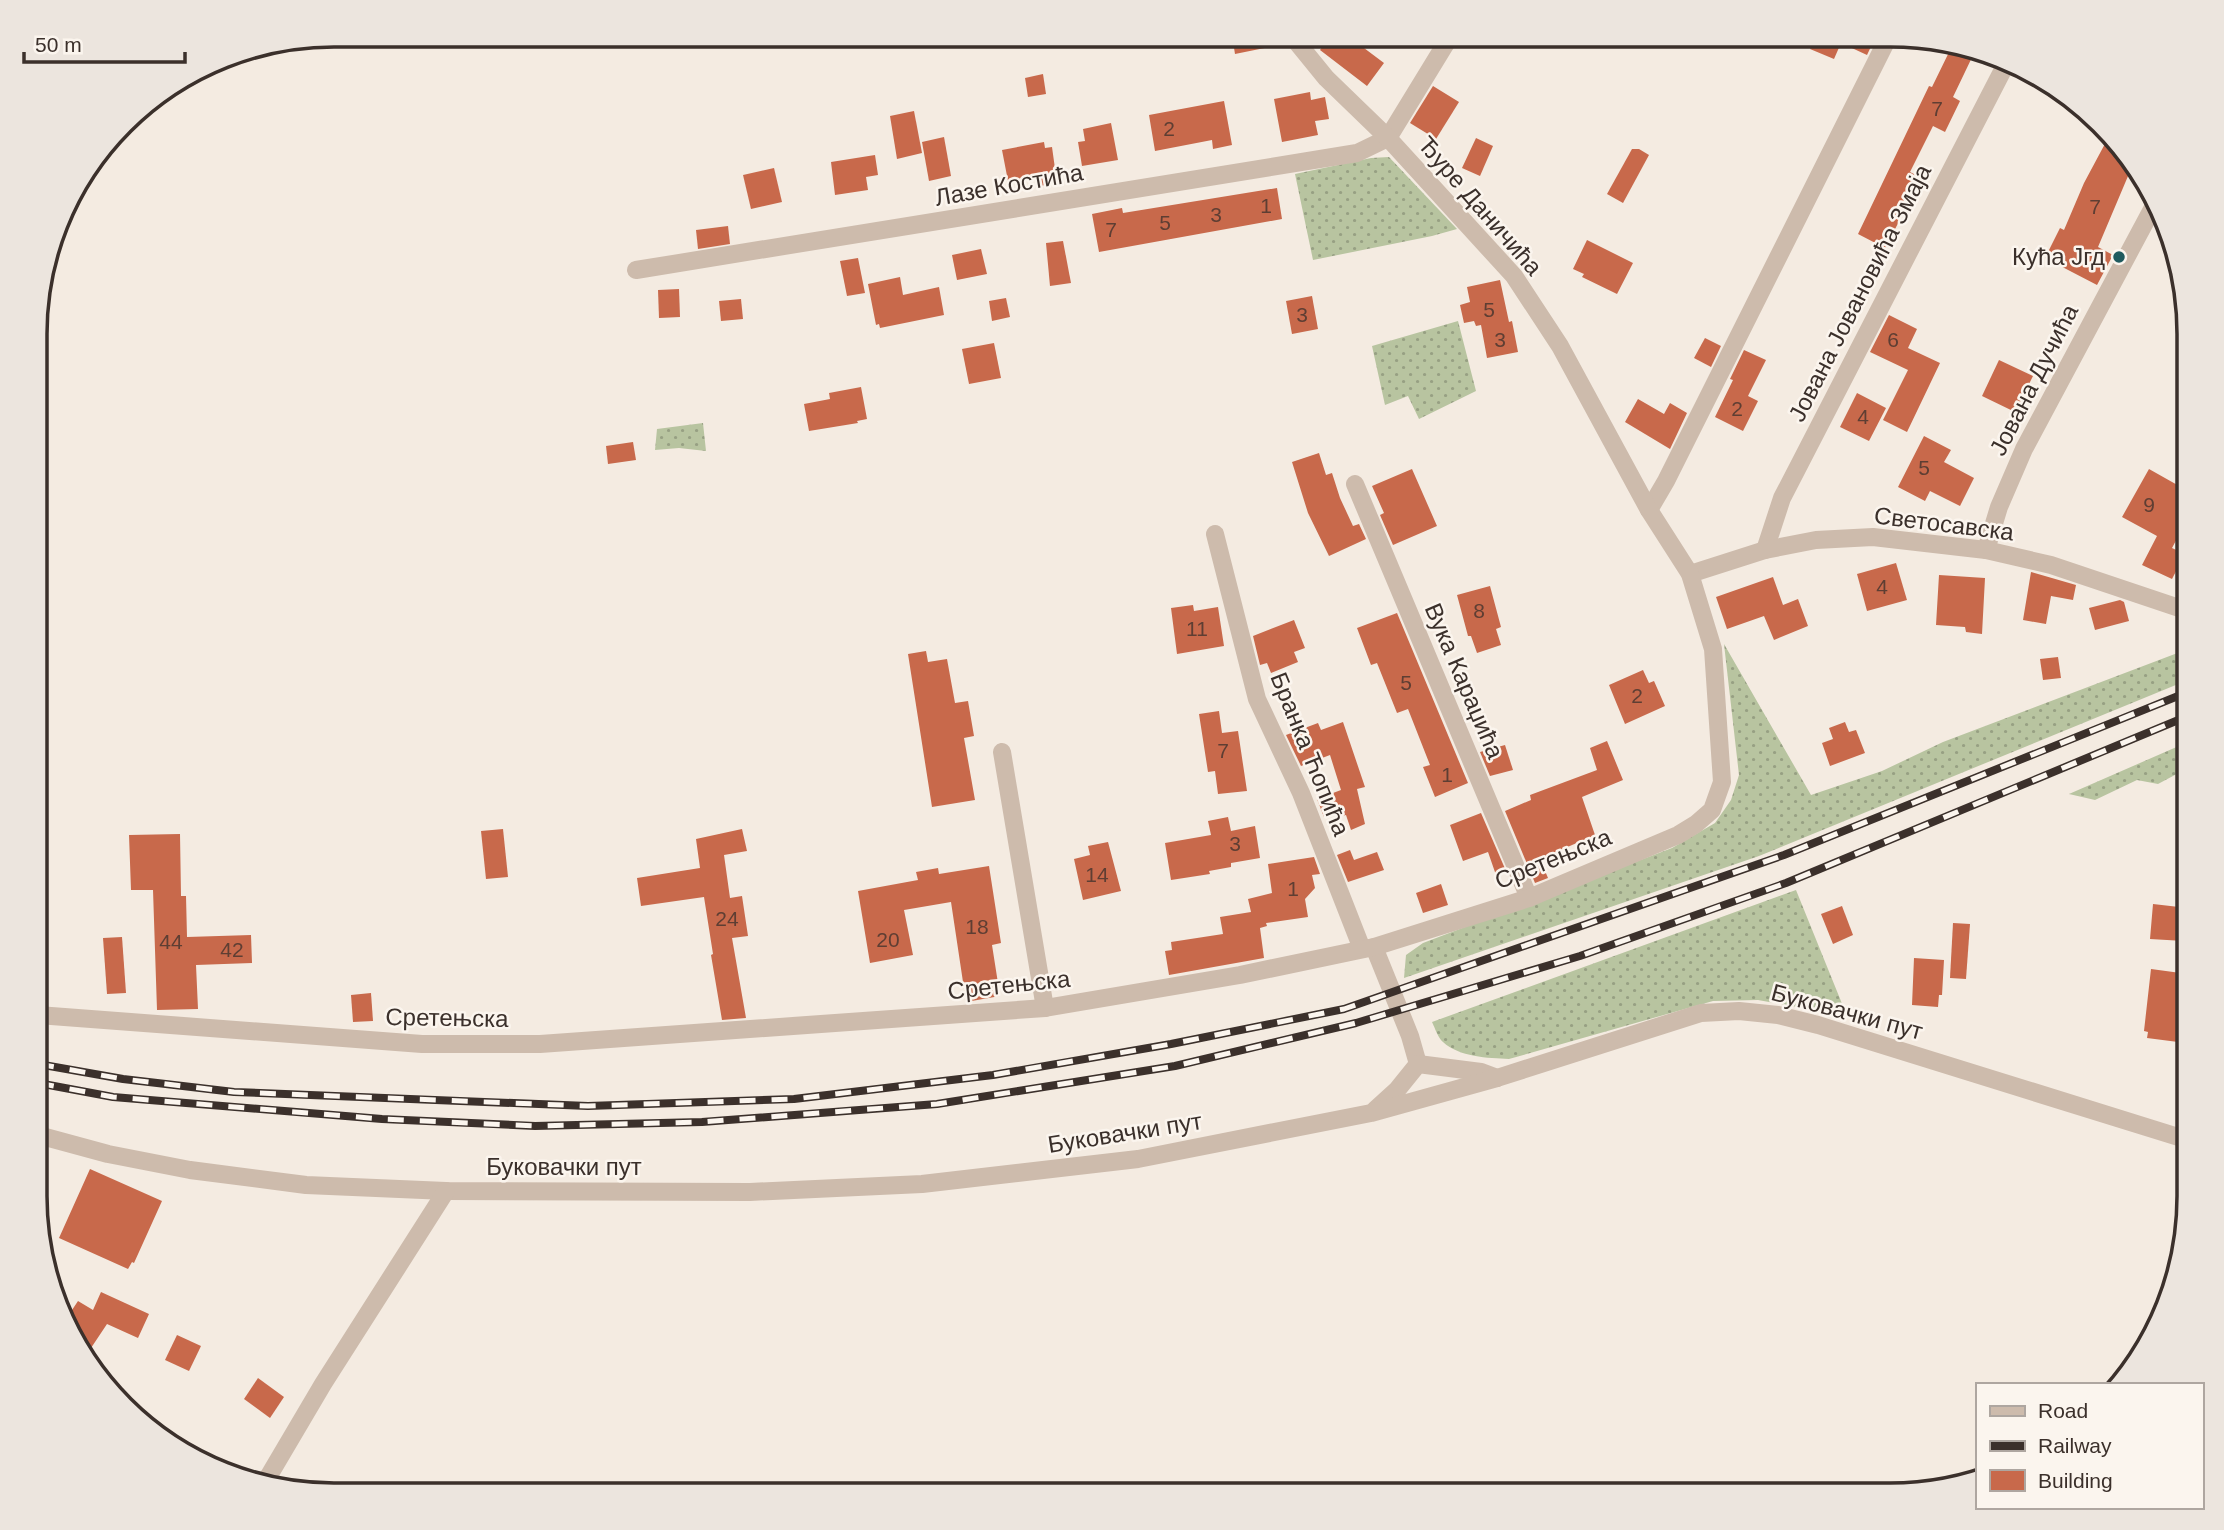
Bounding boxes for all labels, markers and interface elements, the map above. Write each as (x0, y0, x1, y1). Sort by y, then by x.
scale bar (24, 21, 186, 65)
text: 50 m (35, 33, 82, 56)
house number: 7 (1931, 97, 1943, 120)
house number: 2 (1163, 117, 1175, 140)
street label: Ђуре Даничића (1413, 131, 1548, 281)
street label: Лазе Костића (933, 158, 1086, 211)
street label: Јована Јовановића Змаја (1783, 159, 1937, 426)
house number: 1 (1260, 194, 1272, 217)
house number: 7 (2089, 195, 2101, 218)
house number: 3 (1210, 203, 1222, 226)
house number: 5 (1159, 211, 1171, 234)
house number: 7 (1105, 218, 1117, 241)
place label: Кућа Јгд (2012, 243, 2105, 270)
marker: Кућа Јгд (2111, 249, 2127, 265)
house number: 5 (1483, 298, 1495, 321)
street label: Јована Дучића (1984, 299, 2084, 460)
house number: 3 (1296, 303, 1308, 326)
house number: 3 (1494, 328, 1506, 351)
house number: 6 (1887, 328, 1899, 351)
house number: 2 (1731, 397, 1743, 420)
house number: 4 (1857, 405, 1869, 428)
house number: 5 (1918, 456, 1930, 479)
house number: 9 (2143, 493, 2155, 516)
street label: Светосавска (1873, 502, 2016, 546)
house number: 4 (1876, 575, 1888, 598)
street label: Вука Караџића (1420, 599, 1510, 763)
house number: 8 (1473, 599, 1485, 622)
house number: 11 (1186, 617, 1208, 640)
street label: Бранка Ћопића (1265, 668, 1356, 840)
house number: 5 (1400, 671, 1412, 694)
house number: 2 (1631, 684, 1643, 707)
house number: 7 (1217, 739, 1229, 762)
house number: 1 (1441, 763, 1453, 786)
street label: Сретењска (1491, 823, 1616, 894)
house number: 3 (1229, 832, 1241, 855)
house number: 14 (1085, 863, 1109, 886)
house number: 1 (1287, 877, 1299, 900)
house number: 24 (715, 907, 739, 930)
house number: 18 (965, 915, 989, 938)
house number: 20 (876, 928, 900, 951)
house number: 44 (159, 930, 183, 953)
house number: 42 (220, 938, 244, 961)
street label: Сретењска (946, 965, 1072, 1004)
street label: Буковачки пут (1768, 978, 1926, 1045)
street label: Сретењска (385, 1003, 509, 1032)
street label: Буковачки пут (1046, 1107, 1204, 1158)
street label: Буковачки пут (486, 1153, 642, 1180)
legend (1976, 1383, 2203, 1509)
text: Road (2038, 1399, 2088, 1422)
text: Railway (2038, 1434, 2112, 1457)
text: Building (2038, 1469, 2113, 1492)

